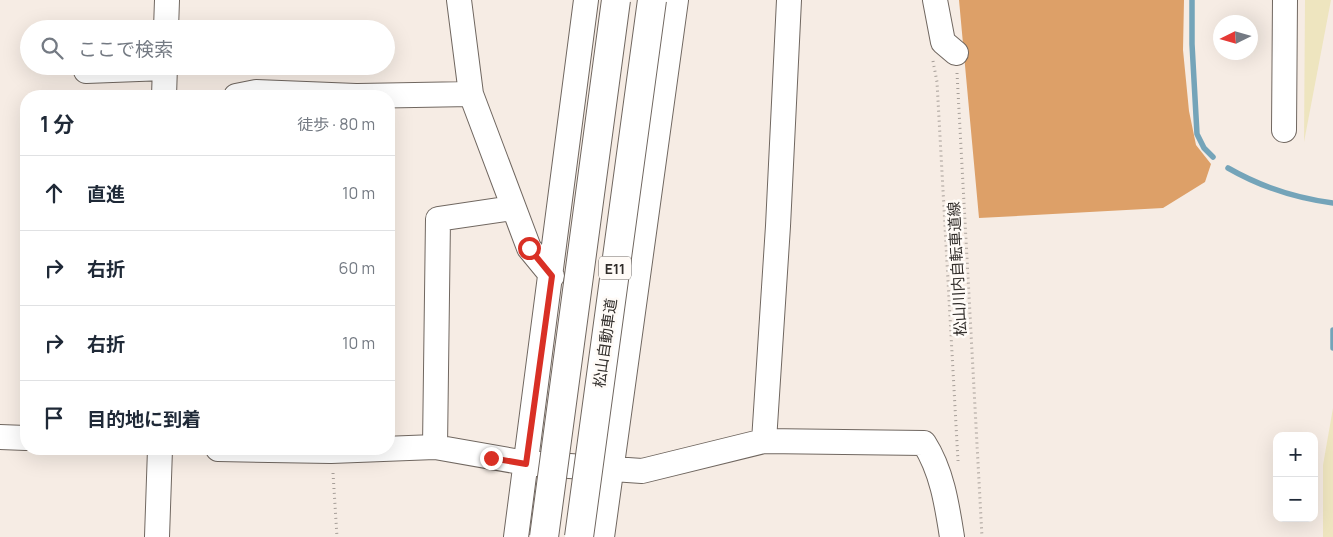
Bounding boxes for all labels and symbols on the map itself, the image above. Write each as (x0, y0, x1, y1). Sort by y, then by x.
north arrow (1213, 15, 1258, 60)
street label: 松山川内自転車道線 (943, 201, 971, 337)
route start (518, 237, 541, 260)
road number: E11 (599, 256, 631, 280)
street label: 松山自動車道 (588, 297, 622, 389)
route end (480, 447, 503, 470)

